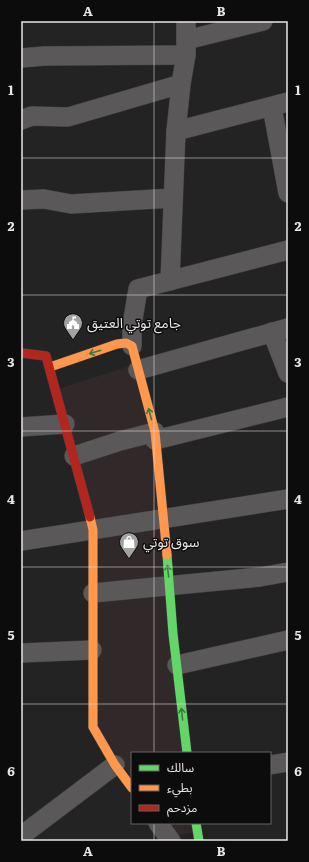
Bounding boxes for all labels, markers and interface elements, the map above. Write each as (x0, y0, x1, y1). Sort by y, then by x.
text: A (83, 1, 93, 20)
text: B (217, 1, 226, 20)
text: 1 (8, 80, 14, 99)
text: 1 (295, 80, 301, 99)
text: 2 (8, 216, 15, 235)
text: 2 (295, 216, 302, 235)
public building icon: جامع توتي العتيق (62, 312, 84, 340)
place label: جامع توتي العتيق (87, 312, 181, 334)
one-way arrow (89, 348, 101, 356)
text: 3 (7, 352, 15, 371)
text: 3 (294, 352, 302, 371)
one-way arrow (146, 408, 153, 421)
text: 4 (7, 489, 15, 508)
text: 4 (294, 489, 302, 508)
shop icon: سوق توتي (118, 531, 140, 559)
place label: سوق توتي (143, 531, 200, 553)
one-way arrow (165, 565, 172, 578)
text: 5 (7, 625, 15, 644)
text: 5 (294, 625, 302, 644)
one-way arrow (178, 708, 186, 721)
legend (131, 752, 271, 824)
text: سالك (167, 758, 194, 776)
text: 6 (7, 761, 15, 780)
text: 6 (294, 761, 302, 780)
text: بطيء (167, 778, 193, 798)
text: مزدحم (167, 798, 197, 817)
text: A (83, 841, 93, 860)
text: B (217, 841, 226, 860)

